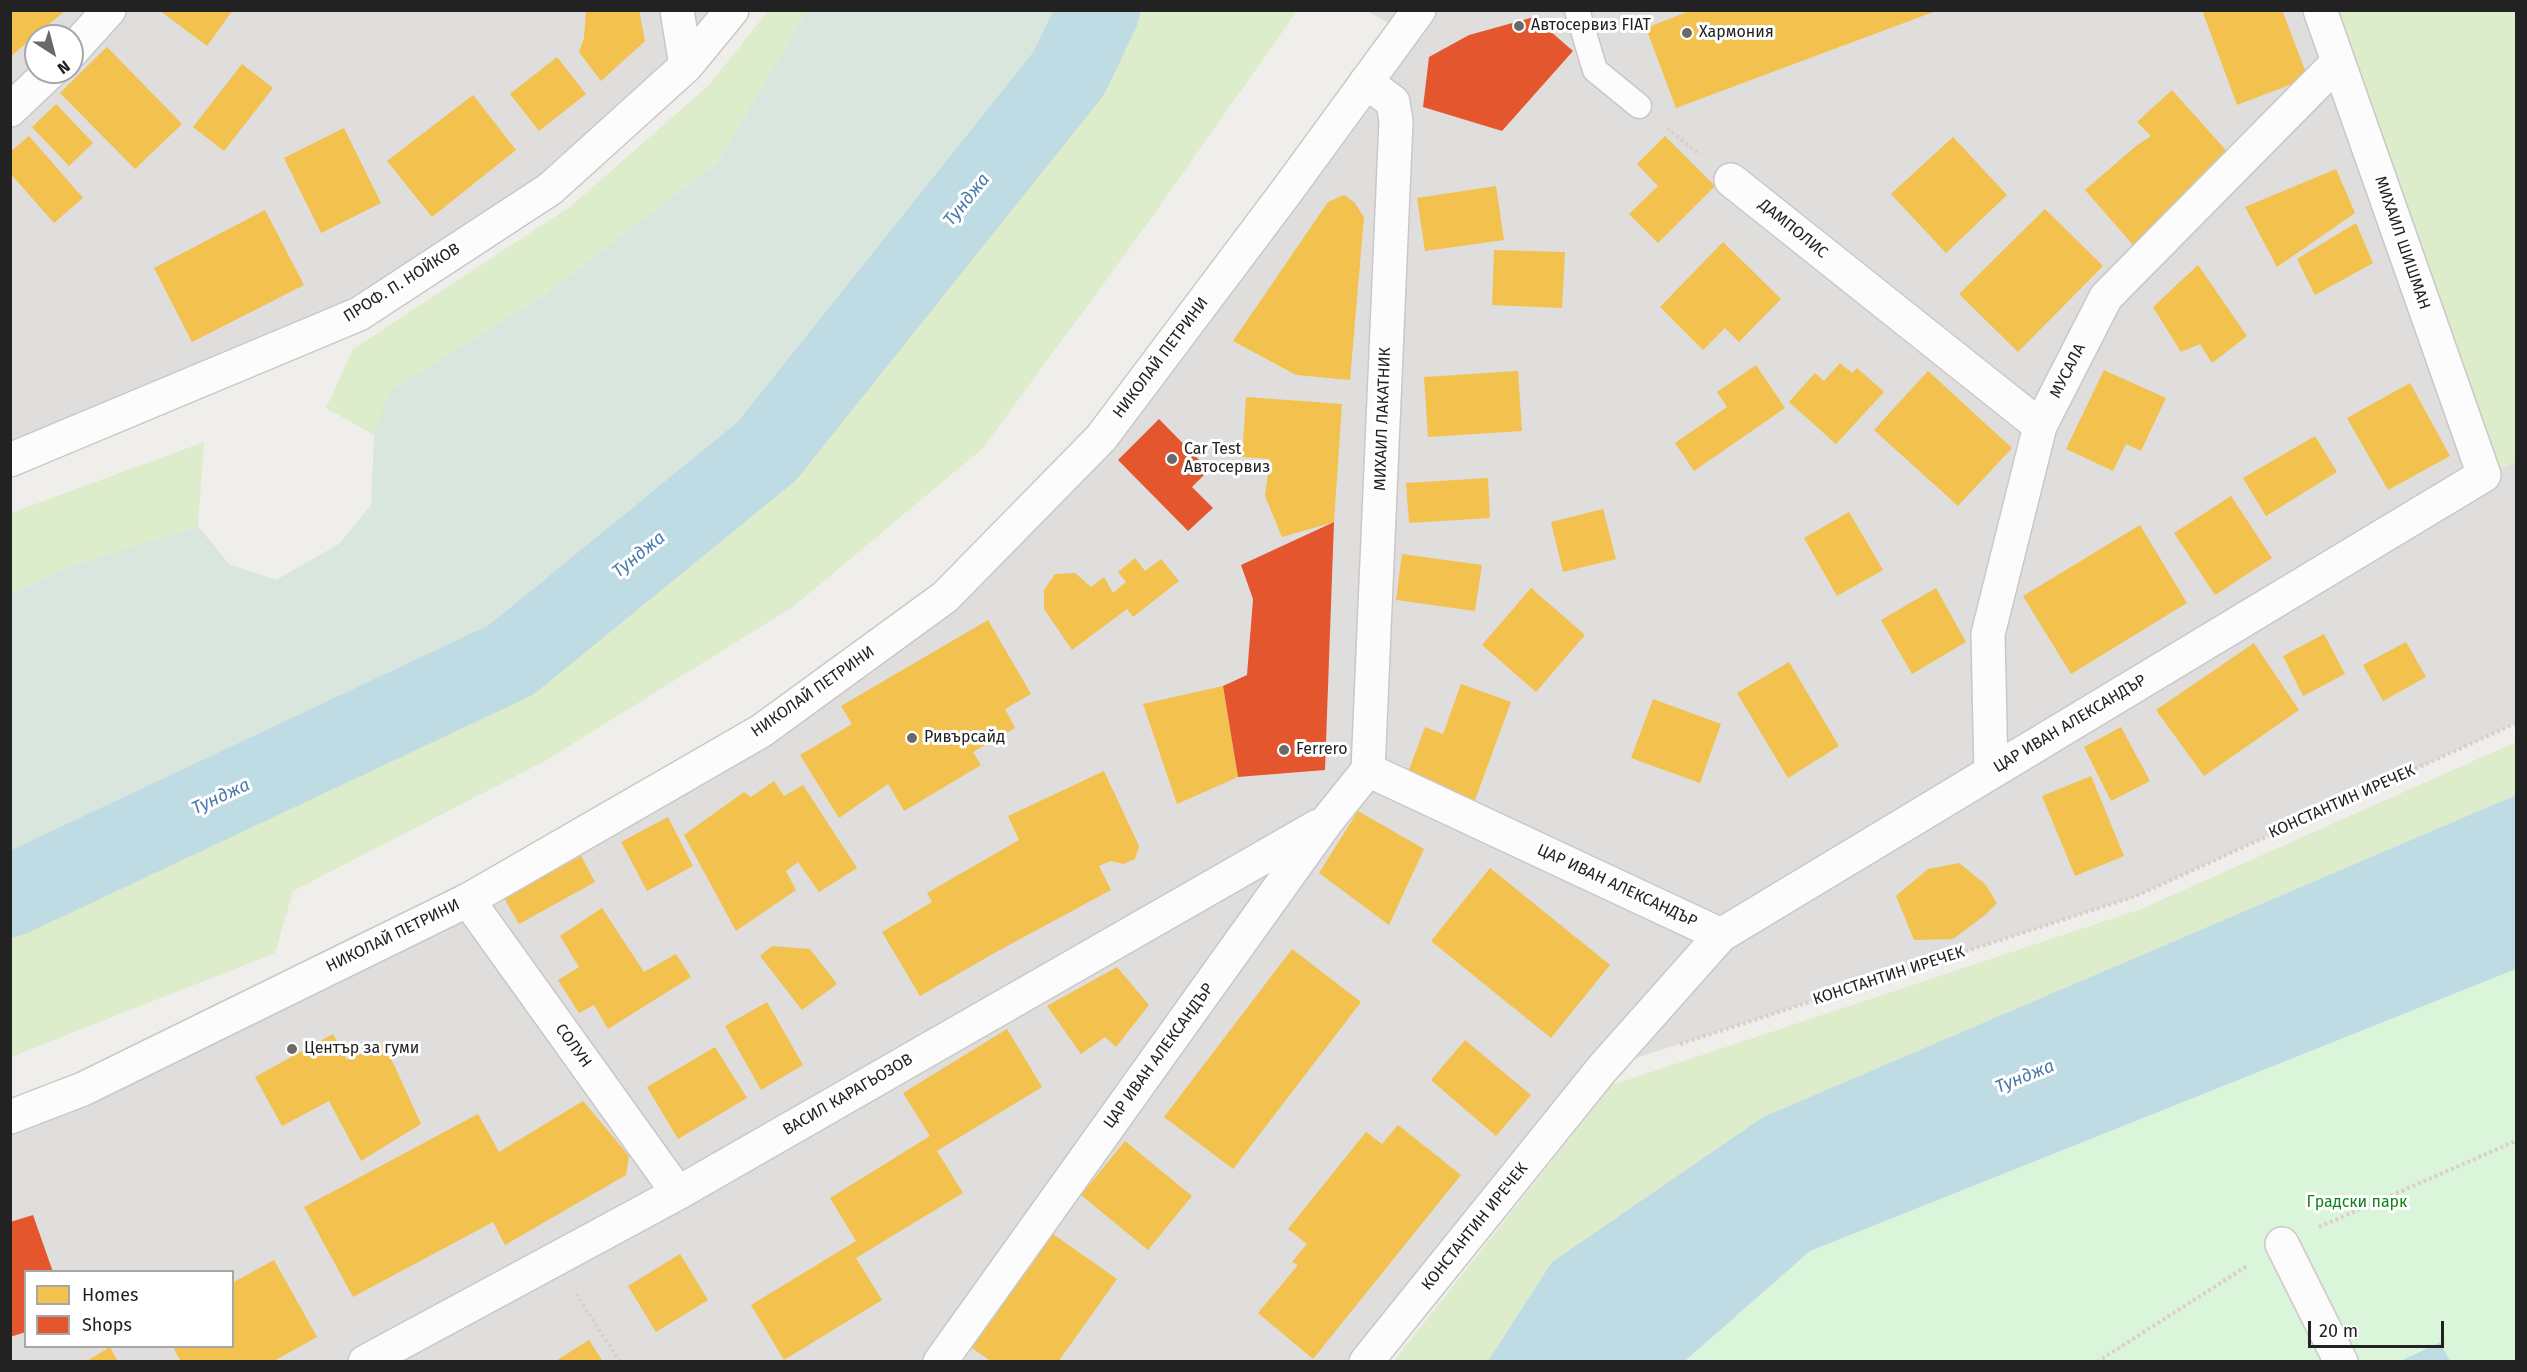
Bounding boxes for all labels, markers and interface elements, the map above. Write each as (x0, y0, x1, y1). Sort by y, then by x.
place label: Автосервиз FIAT (1531, 16, 1651, 36)
marker: Автосервиз FIAT (1512, 19, 1526, 33)
place label: Хармония (1699, 23, 1774, 43)
north arrow (24, 24, 84, 84)
marker: Хармония (1680, 26, 1694, 40)
text: N (54, 57, 74, 78)
water label: Тунджа (939, 169, 995, 231)
street label: МИХАИЛ ШИШМАН (2370, 174, 2434, 312)
street label: ДАМПОЛИС (1755, 195, 1831, 263)
street label: ПРОФ. П. НОЙКОВ (340, 239, 464, 327)
street label: НИКОЛАЙ ПЕТРИНИ (1109, 294, 1213, 422)
street label: МУСАЛА (2046, 340, 2090, 402)
street label: МИХАИЛ ЛАКАТНИК (1371, 347, 1395, 491)
place label: Car Test Автосервиз (1184, 440, 1270, 478)
marker: Car Test Автосервиз (1165, 452, 1179, 466)
water label: Тунджа (608, 527, 670, 583)
street label: НИКОЛАЙ ПЕТРИНИ (748, 642, 878, 742)
street label: ЦАР ИВАН АЛЕКСАНДЪР (1990, 671, 2150, 777)
place label: Ривърсайд (924, 728, 1005, 748)
marker: Ривърсайд (905, 731, 919, 745)
place label: Ferrero (1296, 740, 1348, 760)
marker: Ferrero (1277, 743, 1291, 757)
street label: КОНСТАНТИН ИРЕЧЕК (2266, 761, 2418, 843)
water label: Тунджа (189, 774, 253, 820)
street label: ЦАР ИВАН АЛЕКСАНДЪР (1534, 840, 1700, 932)
street label: НИКОЛАЙ ПЕТРИНИ (323, 895, 463, 977)
street label: КОНСТАНТИН ИРЕЧЕК (1811, 942, 1967, 1010)
street label: ЦАР ИВАН АЛЕКСАНДЪР (1100, 980, 1218, 1132)
street label: СОЛУН (551, 1020, 595, 1072)
place label: Център за гуми (304, 1039, 419, 1059)
marker: Център за гуми (285, 1042, 299, 1056)
street label: ВАСИЛ КАРАГЬОЗОВ (780, 1050, 916, 1140)
water label: Тунджа (1992, 1055, 2058, 1099)
street label: КОНСТАНТИН ИРЕЧЕК (1418, 1159, 1532, 1295)
park label: Градски парк (2307, 1193, 2407, 1213)
legend (24, 1270, 234, 1348)
text: Homes (82, 1284, 138, 1306)
scale bar (2311, 1309, 2448, 1347)
text: Shops (82, 1314, 132, 1336)
text: 20 m (2319, 1320, 2358, 1342)

